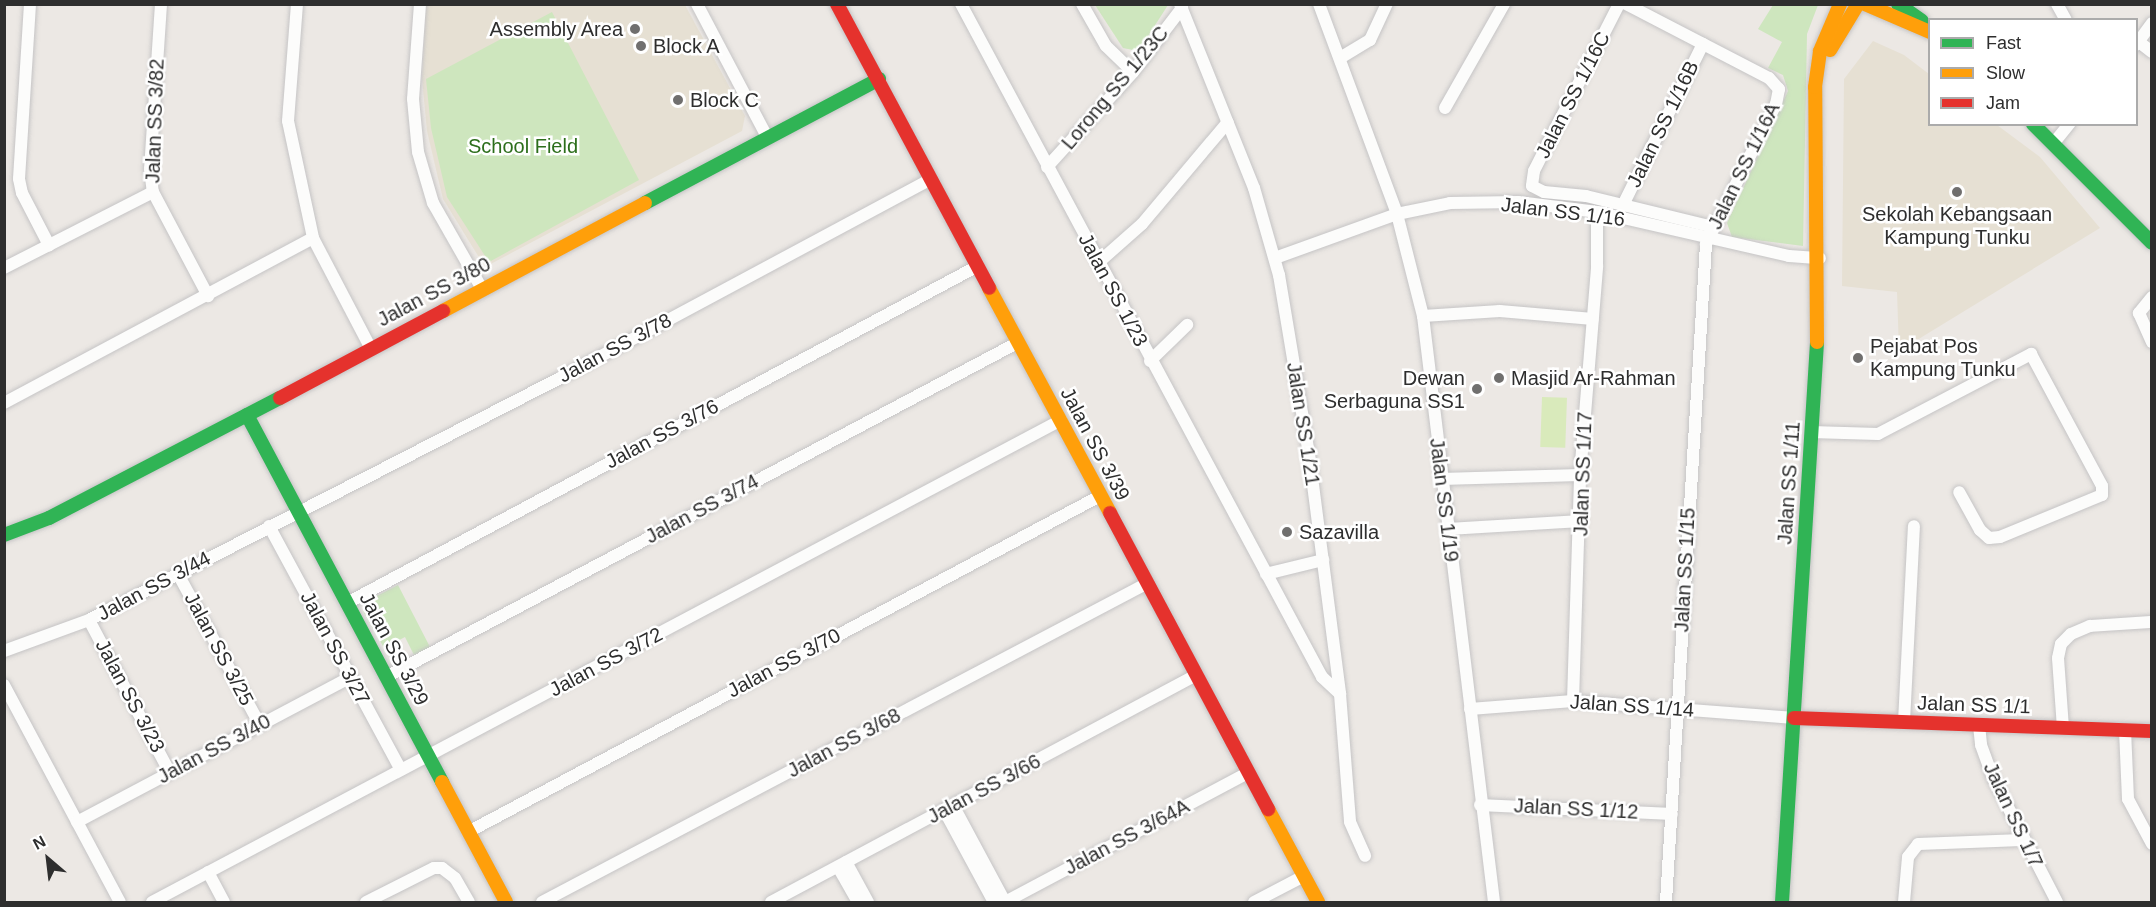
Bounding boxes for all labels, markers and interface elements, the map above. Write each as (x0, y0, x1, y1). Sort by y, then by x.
place label: Assembly Area (489, 17, 623, 41)
legend (1928, 18, 2138, 126)
marker: Assembly Area (628, 22, 642, 36)
street label: Lorong SS 1/23C (1056, 22, 1174, 154)
street label: Jalan SS 1/16C (1531, 28, 1615, 162)
text: Fast (1986, 33, 2021, 53)
place label: Block A (653, 34, 721, 58)
marker: Block A (634, 39, 648, 53)
street label: Jalan SS 1/16B (1622, 57, 1704, 191)
street label: Jalan SS 3/82 (141, 58, 169, 184)
text: Slow (1986, 63, 2025, 83)
place label: Block C (690, 88, 759, 112)
marker: Block C (671, 93, 685, 107)
text: Jam (1986, 93, 2020, 113)
street label: Jalan SS 1/16A (1703, 99, 1785, 233)
park label: School Field (468, 134, 578, 158)
marker: Sekolah Kebangsaan Kampung Tunku (1950, 185, 1964, 199)
street label: Jalan SS 1/16 (1500, 193, 1626, 231)
place label: Sekolah Kebangsaan Kampung Tunku (1862, 202, 2052, 249)
street label: Jalan SS 1/23 (1073, 229, 1153, 351)
street label: Jalan SS 3/80 (373, 252, 495, 332)
street label: Jalan SS 3/78 (554, 308, 676, 388)
place label: Pejabat Pos Kampung Tunku (1870, 334, 2016, 381)
marker: Pejabat Pos Kampung Tunku (1851, 351, 1865, 365)
street label: Jalan SS 1/21 (1281, 361, 1325, 487)
place label: Dewan Serbaguna SS1 (1324, 366, 1465, 413)
place label: Masjid Ar-Rahman (1511, 366, 1677, 390)
marker: Masjid Ar-Rahman (1492, 371, 1506, 385)
marker: Dewan Serbaguna SS1 (1470, 382, 1484, 396)
street label: Jalan SS 3/39 (1055, 383, 1135, 505)
street label: Jalan SS 3/76 (601, 394, 723, 474)
street label: Jalan SS 1/17 (1569, 411, 1597, 537)
street label: Jalan SS 1/11 (1773, 421, 1805, 545)
street label: Jalan SS 1/19 (1425, 437, 1463, 563)
street label: Jalan SS 3/74 (641, 469, 763, 549)
street label: Jalan SS 1/15 (1670, 507, 1700, 633)
place label: Sazavilla (1299, 520, 1379, 544)
marker: Sazavilla (1280, 525, 1294, 539)
street label: Jalan SS 3/44 (93, 546, 215, 626)
street label: Jalan SS 3/27 (295, 587, 375, 709)
street label: Jalan SS 3/25 (179, 588, 259, 710)
street label: Jalan SS 3/29 (354, 588, 434, 710)
street label: Jalan SS 3/72 (545, 622, 667, 702)
street label: Jalan SS 3/70 (723, 623, 845, 703)
street label: Jalan SS 3/23 (90, 635, 170, 757)
street label: Jalan SS 1/14 (1569, 690, 1695, 722)
street label: Jalan SS 1/1 (1917, 691, 2031, 719)
street label: Jalan SS 3/68 (783, 703, 905, 783)
street label: Jalan SS 3/40 (153, 709, 275, 789)
street label: Jalan SS 3/66 (923, 749, 1045, 829)
street label: Jalan SS 1/7 (1978, 759, 2048, 871)
street label: Jalan SS 3/64A (1060, 794, 1194, 880)
street label: Jalan SS 1/12 (1513, 794, 1639, 824)
north arrow (18, 829, 78, 889)
text: N (30, 832, 48, 853)

